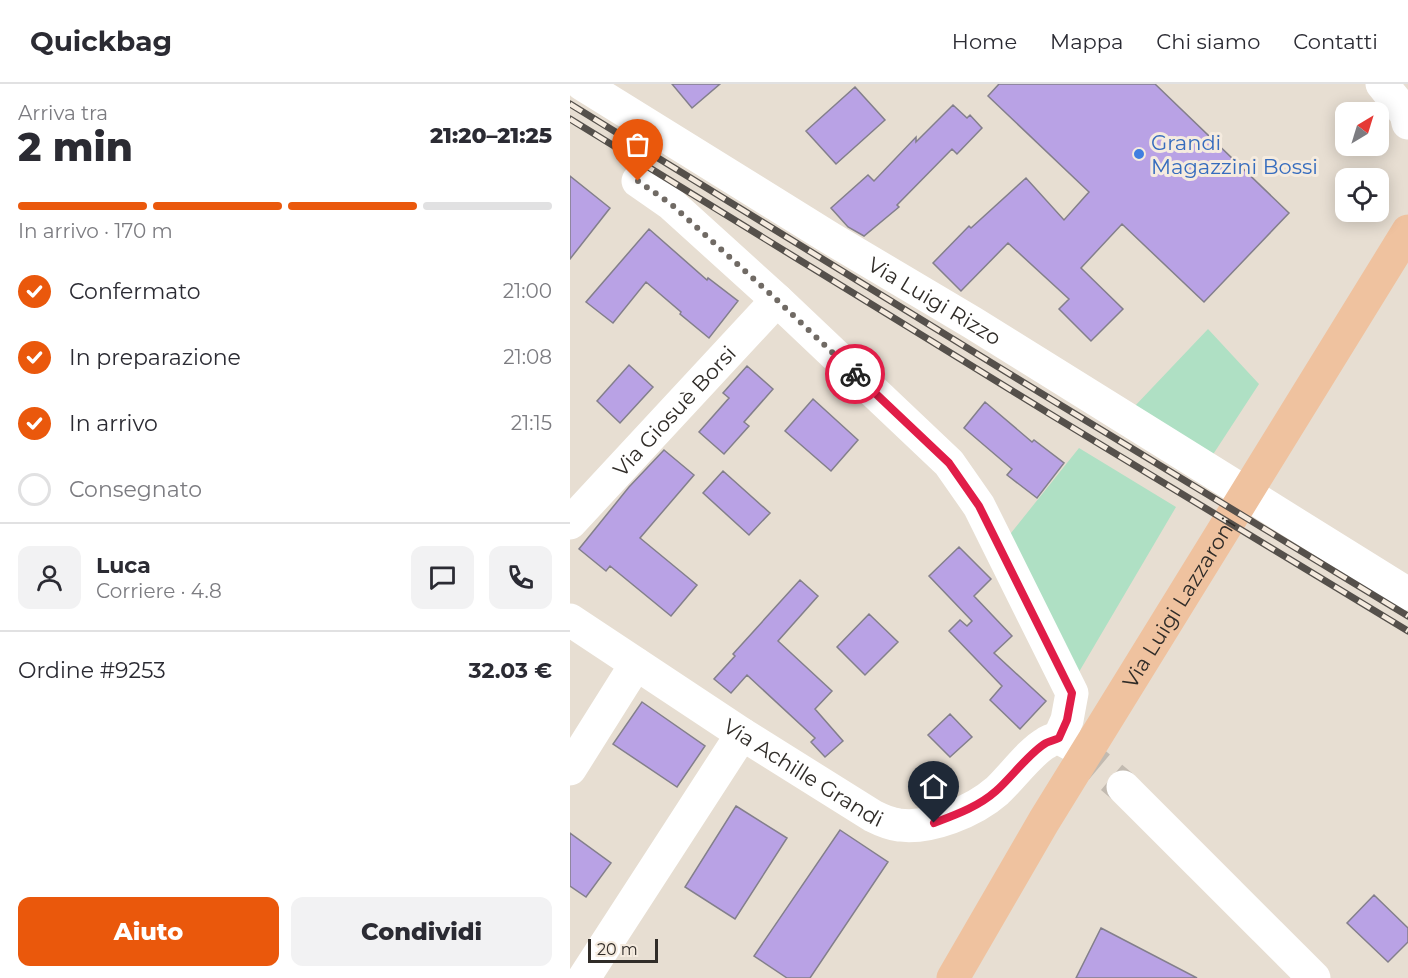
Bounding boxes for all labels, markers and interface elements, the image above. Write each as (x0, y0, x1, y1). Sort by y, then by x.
text: Quickbag (30, 24, 172, 58)
text: Home (952, 29, 1017, 54)
text: Mappa (1050, 29, 1123, 54)
text: Chi siamo (1156, 29, 1260, 54)
text: Contatti (1293, 29, 1378, 54)
text: Arriva tra (18, 101, 108, 125)
north arrow (1335, 102, 1389, 156)
map controls (1335, 102, 1389, 222)
pin (612, 119, 663, 181)
text: 21:20–21:25 (430, 122, 552, 149)
text: 2 min (18, 123, 133, 171)
icon: bag (621, 128, 654, 161)
place label: Grandi Magazzini Bossi (1151, 130, 1318, 179)
marker: Grandi Magazzini Bossi (1132, 147, 1146, 161)
button: locate (1335, 168, 1389, 222)
text: In arrivo · 170 m (18, 219, 173, 243)
street label: Via Luigi Rizzo (864, 251, 1006, 350)
icon: check (18, 275, 51, 308)
text: Confermato (69, 278, 201, 305)
text: 21:00 (503, 279, 552, 303)
street label: Via Giosuè Borsi (608, 340, 741, 481)
icon: check (18, 341, 51, 374)
text: In preparazione (69, 344, 241, 371)
courier (825, 344, 885, 404)
text: 21:08 (503, 345, 552, 369)
icon: bike (839, 358, 872, 391)
icon: check (18, 407, 51, 440)
text: In arrivo (69, 410, 158, 437)
text: 21:15 (511, 411, 552, 435)
text: Consegnato (69, 476, 202, 503)
street label: Via Luigi Lazzaroni (1117, 513, 1241, 692)
button: person (18, 546, 81, 609)
button: chat (411, 546, 474, 609)
button: phone (489, 546, 552, 609)
text: Luca (96, 552, 151, 579)
text: Corriere · 4.8 (96, 579, 222, 603)
text: Ordine #9253 (18, 657, 166, 684)
text: 32.03 € (469, 657, 552, 684)
street label: Via Achille Grandi (719, 713, 887, 832)
pin (908, 761, 959, 823)
icon: home (917, 770, 950, 803)
button: Aiuto (18, 897, 279, 966)
button: Condividi (291, 897, 552, 966)
scale bar (588, 936, 658, 964)
text: 20 m (597, 940, 638, 959)

